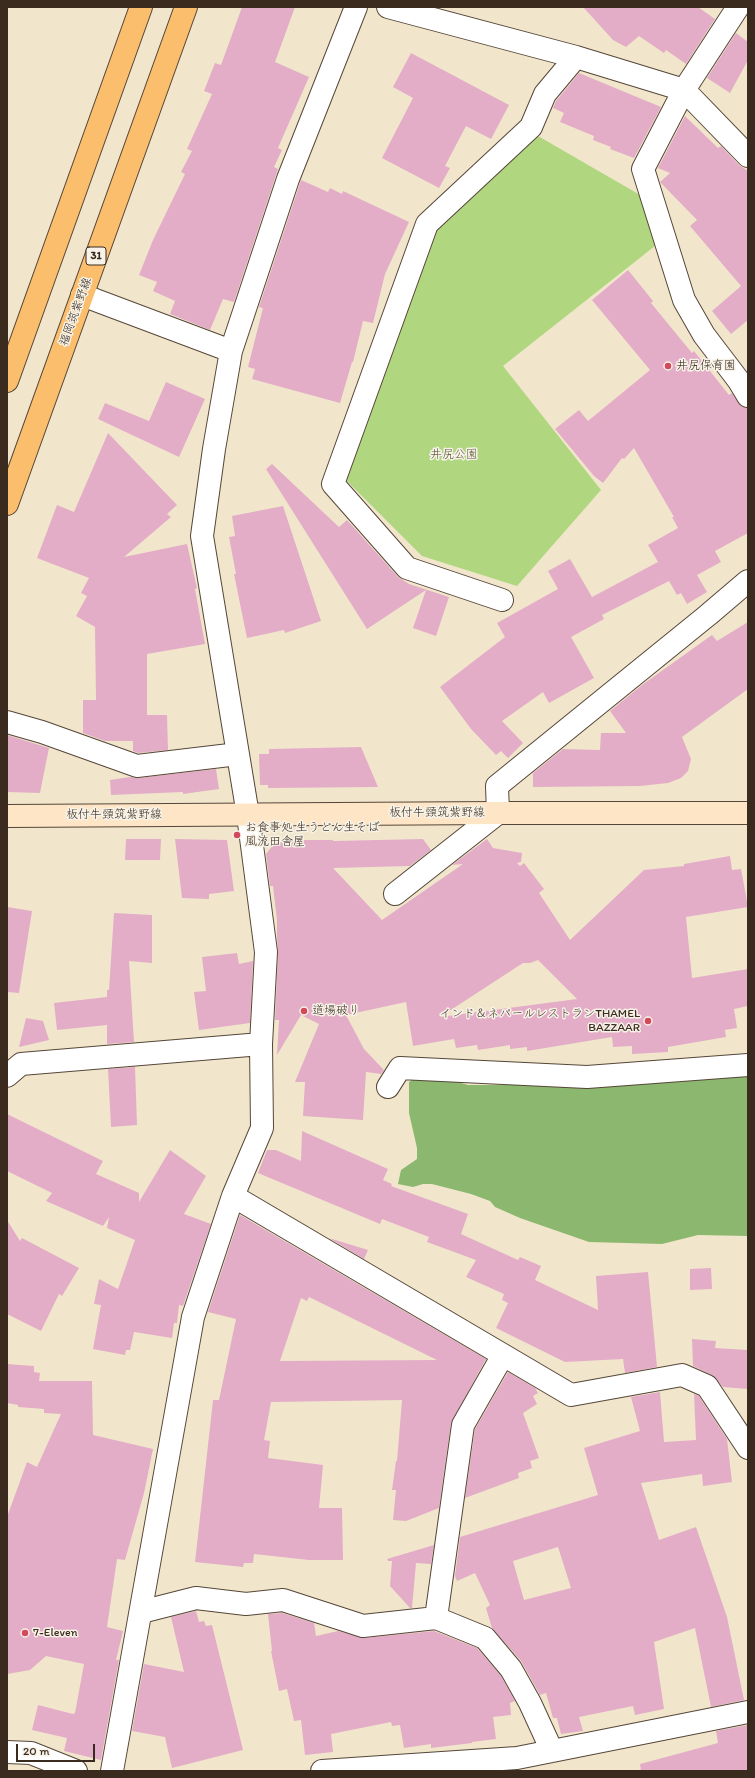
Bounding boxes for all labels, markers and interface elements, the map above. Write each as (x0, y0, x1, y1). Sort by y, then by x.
road number: 31 (86, 247, 106, 265)
street label: 福岡筑紫野線 (57, 276, 95, 348)
place label: 井尻保育園 (676, 359, 736, 373)
marker: 井尻保育園 (663, 361, 673, 371)
park label: 井尻公園 (430, 448, 478, 462)
street label: 板付牛頸筑紫野線 (389, 806, 485, 820)
street label: 板付牛頸筑紫野線 (66, 808, 162, 822)
place label: お食事処 生うどん生そば 風流田舎屋 (245, 821, 380, 849)
marker: お食事処 生うどん生そば 風流田舎屋 (232, 830, 242, 840)
place label: 道場破り (312, 1004, 360, 1018)
marker: 道場破り (299, 1006, 309, 1016)
place label: インド＆ネパールレストランTHAMEL BAZZAAR (439, 1007, 640, 1035)
marker: インド＆ネパールレストランTHAMEL BAZZAAR (643, 1016, 653, 1026)
place label: 7-Eleven (33, 1626, 78, 1640)
marker: 7-Eleven (20, 1628, 30, 1638)
scale bar (18, 1736, 97, 1762)
text: 20 m (23, 1744, 50, 1758)

